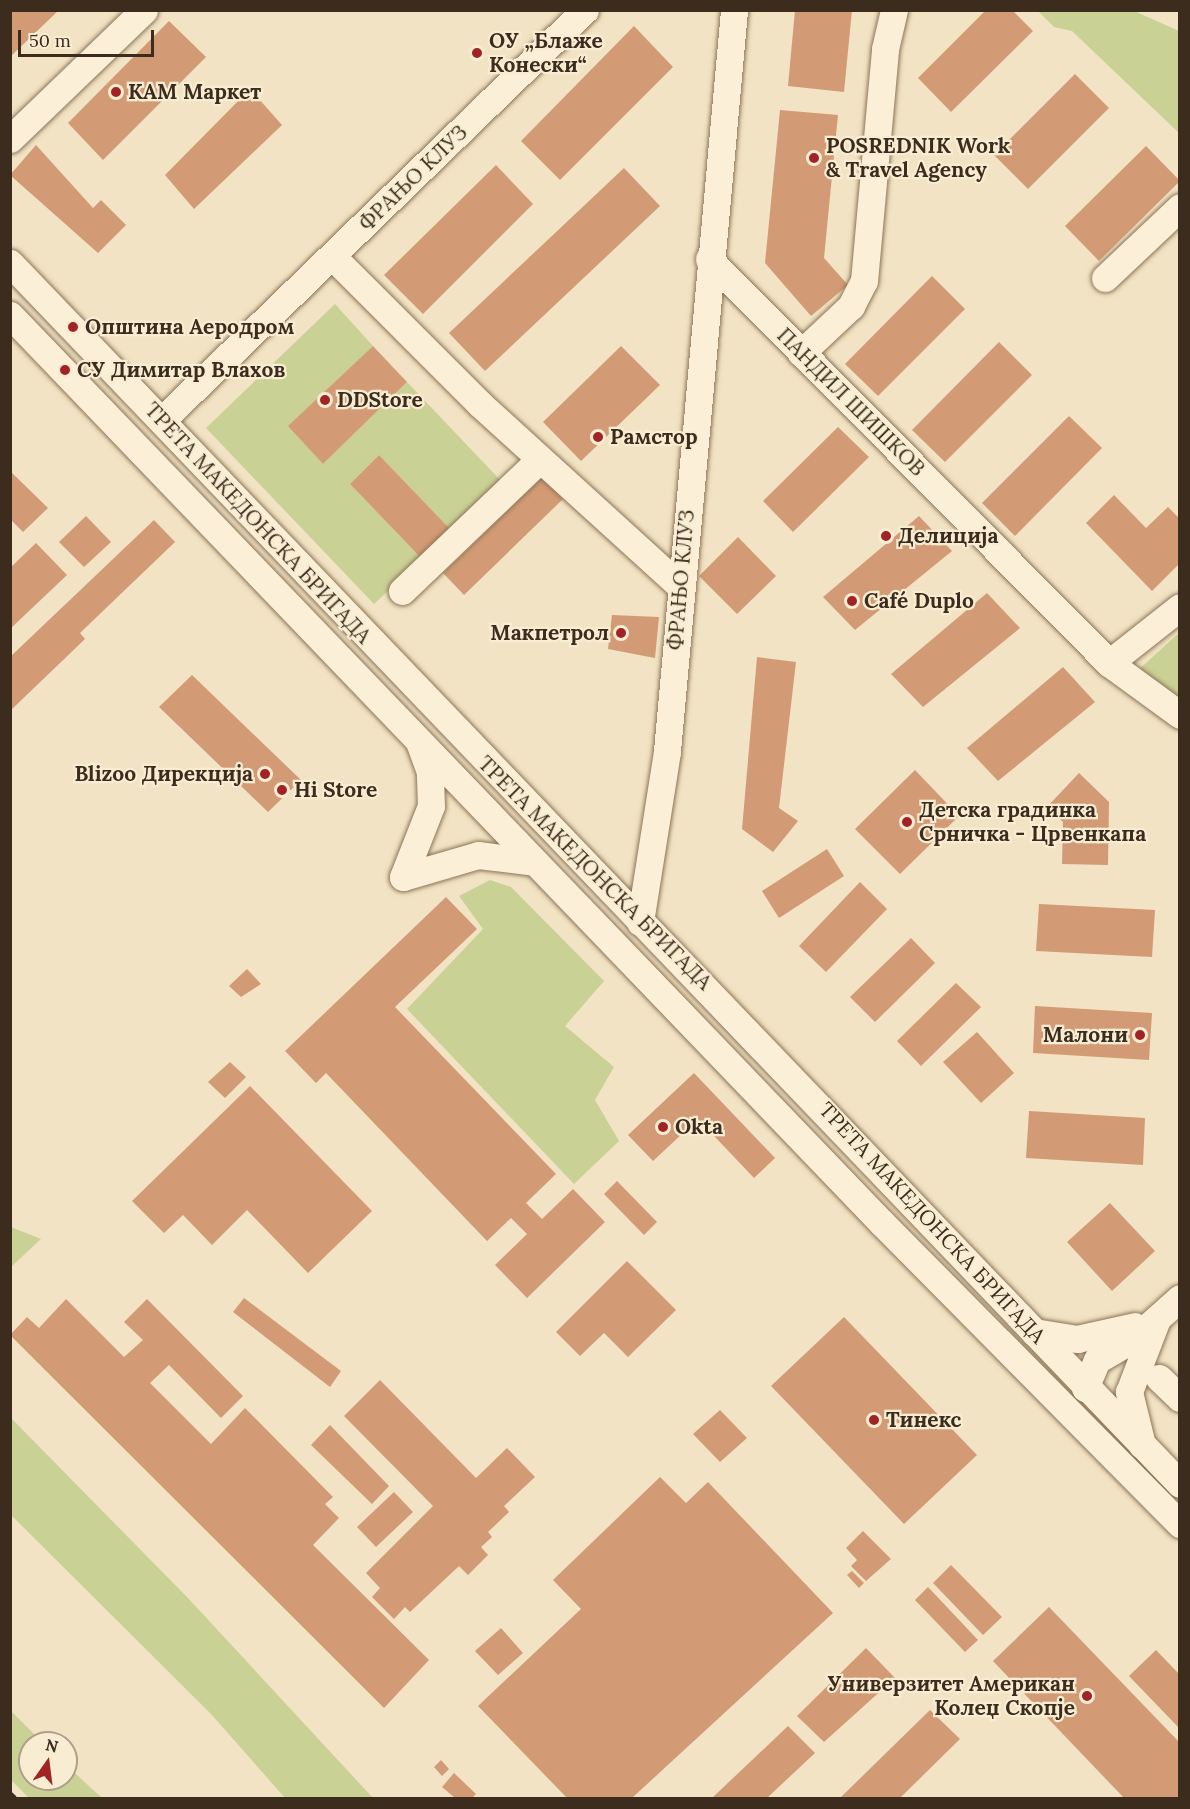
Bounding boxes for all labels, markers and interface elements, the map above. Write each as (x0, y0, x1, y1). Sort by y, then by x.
scale bar (21, 18, 158, 56)
place label: ОУ „Блаже Конески“ (489, 28, 603, 78)
text: 50 m (29, 29, 71, 52)
marker: ОУ „Блаже Конески“ (470, 46, 484, 60)
place label: КАМ Маркет (128, 79, 261, 105)
marker: КАМ Маркет (109, 85, 123, 99)
street label: ФРАЊО КЛУЗ (353, 120, 473, 236)
place label: POSREDNIK Work & Travel Agency (826, 133, 1010, 183)
marker: POSREDNIK Work & Travel Agency (807, 151, 821, 165)
place label: Општина Аеродром (85, 314, 294, 340)
marker: Општина Аеродром (66, 320, 80, 334)
street label: ПАНДИЛ ШИШКОВ (772, 323, 930, 481)
place label: СУ Димитар Влахов (77, 357, 286, 383)
marker: СУ Димитар Влахов (58, 363, 72, 377)
place label: DDStore (337, 387, 423, 413)
marker: DDStore (318, 393, 332, 407)
street label: ТРЕТА МАКЕДОНСКА БРИГАДА (140, 397, 376, 649)
place label: Рамстор (610, 424, 698, 450)
marker: Рамстор (591, 430, 605, 444)
street label: ФРАЊО КЛУЗ (662, 509, 700, 651)
place label: Делиција (898, 523, 998, 549)
marker: Делиција (879, 529, 893, 543)
place label: Café Duplo (864, 588, 974, 614)
marker: Café Duplo (845, 594, 859, 608)
place label: Макпетрол (490, 620, 609, 646)
marker: Макпетрол (614, 626, 628, 640)
street label: ТРЕТА МАКЕДОНСКА БРИГАДА (473, 751, 717, 995)
place label: Blizoo Дирекција (74, 761, 253, 787)
marker: Blizoo Дирекција (258, 767, 272, 781)
place label: Hi Store (294, 777, 377, 803)
marker: Hi Store (275, 783, 289, 797)
place label: Детска градинка Срничка - Црвенкапа (919, 797, 1146, 847)
marker: Детска градинка Срничка - Црвенкапа (900, 815, 914, 829)
place label: Малони (1043, 1022, 1128, 1048)
marker: Малони (1133, 1028, 1147, 1042)
street label: ТРЕТА МАКЕДОНСКА БРИГАДА (814, 1097, 1050, 1349)
place label: Okta (675, 1114, 723, 1140)
marker: Okta (656, 1120, 670, 1134)
place label: Тинекс (886, 1407, 961, 1433)
marker: Тинекс (867, 1413, 881, 1427)
place label: Универзитет Американ Колеџ Скопје (828, 1671, 1075, 1721)
marker: Универзитет Американ Колеџ Скопје (1080, 1689, 1094, 1703)
north arrow (18, 1731, 78, 1791)
text: N (43, 1734, 60, 1757)

